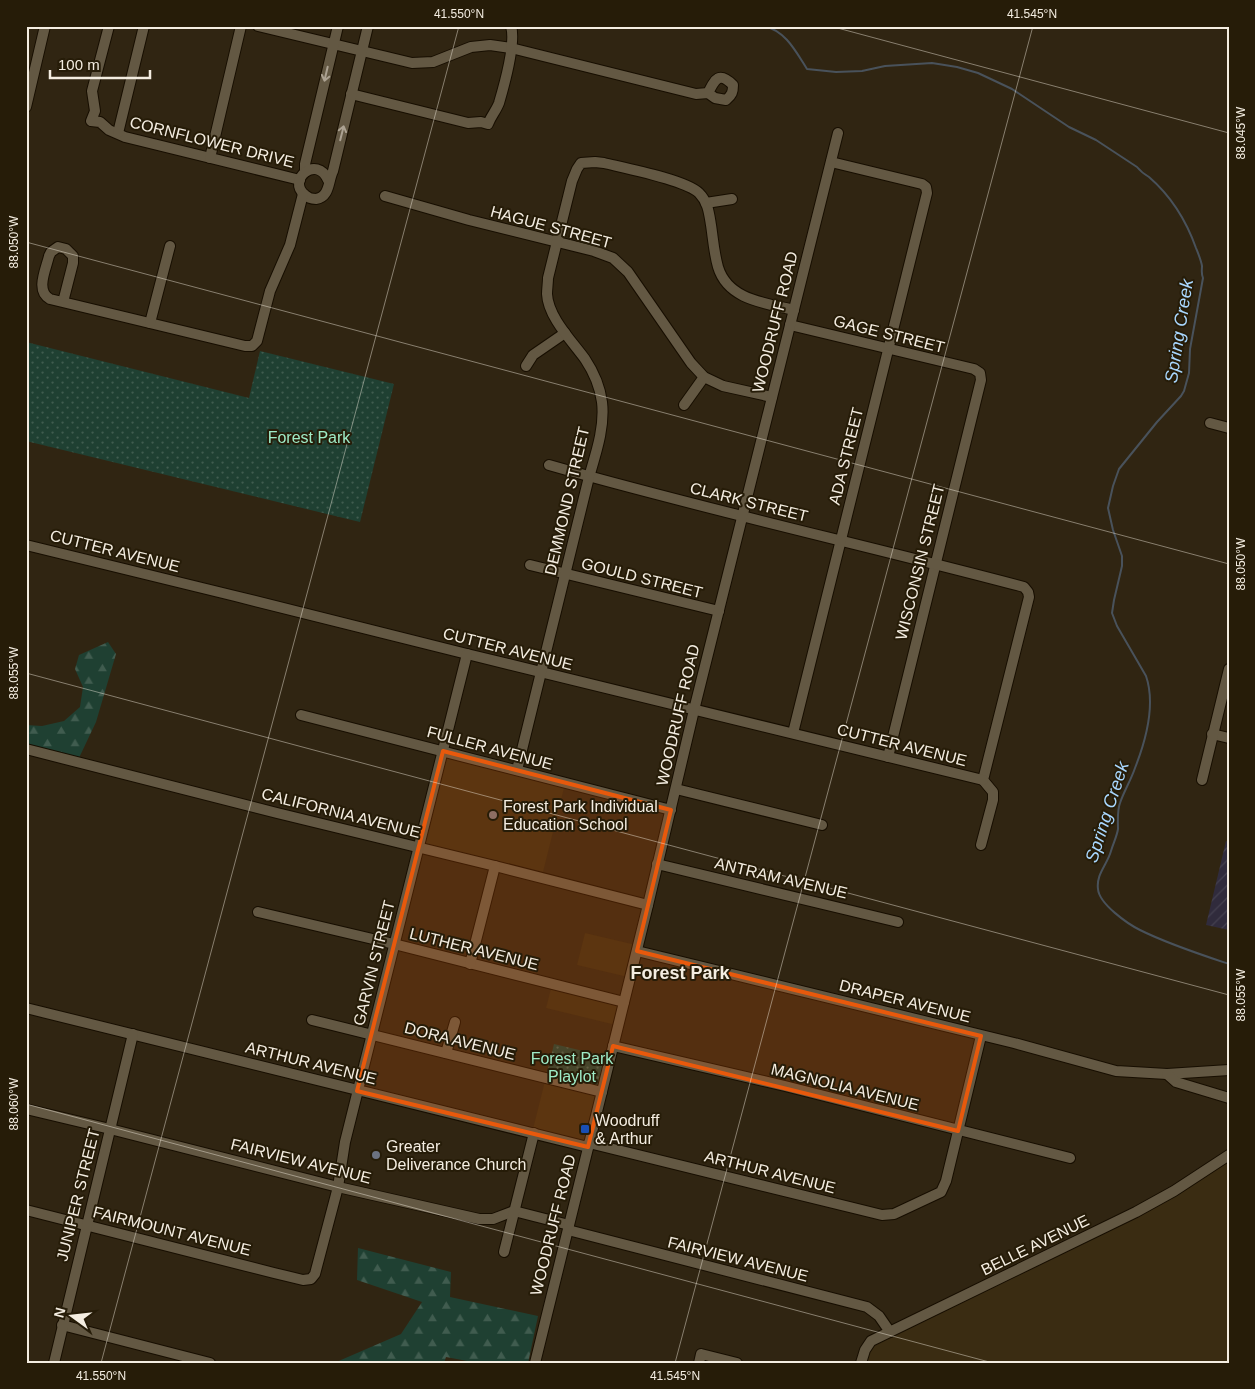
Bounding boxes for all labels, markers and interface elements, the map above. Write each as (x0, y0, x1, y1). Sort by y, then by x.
text: 41.550°N (434, 7, 484, 21)
text: 41.545°N (1007, 7, 1057, 21)
scale bar (50, 48, 150, 80)
text: 100 m (58, 56, 100, 73)
one-way arrow (321, 65, 330, 81)
text: 88.045°W (1234, 106, 1248, 159)
street label: CORNFLOWER DRIVE (128, 113, 296, 171)
one-way arrow (338, 126, 347, 142)
street label: HAGUE STREET (489, 203, 614, 251)
text: 88.050°W (7, 215, 21, 268)
street label: WOODRUFF ROAD (749, 250, 801, 394)
water label: Spring Creek (1161, 277, 1197, 384)
street label: GAGE STREET (832, 312, 946, 356)
street label: ADA STREET (826, 405, 866, 506)
street label: DEMMOND STREET (542, 425, 592, 577)
park label: Forest Park (268, 429, 351, 446)
street label: CLARK STREET (688, 479, 810, 525)
street label: WISCONSIN STREET (892, 482, 948, 642)
street label: CUTTER AVENUE (48, 527, 182, 575)
text: 88.050°W (1234, 537, 1248, 590)
street label: GOULD STREET (580, 555, 705, 601)
street label: CUTTER AVENUE (441, 625, 575, 673)
street label: WOODRUFF ROAD (653, 643, 703, 787)
text: 88.055°W (7, 646, 21, 699)
street label: CUTTER AVENUE (835, 721, 969, 769)
street label: FULLER AVENUE (425, 723, 555, 773)
water label: Spring Creek (1081, 758, 1133, 865)
street label: CALIFORNIA AVENUE (260, 785, 422, 841)
place label: Forest Park Individual Education School (503, 798, 658, 833)
marker: Forest Park Individual Education School (487, 809, 499, 821)
street label: ANTRAM AVENUE (713, 854, 849, 902)
street label: GARVIN STREET (350, 898, 398, 1027)
street label: LUTHER AVENUE (408, 925, 540, 973)
district label: Forest Park (630, 963, 731, 983)
text: 88.055°W (1234, 968, 1248, 1021)
street label: DRAPER AVENUE (838, 976, 972, 1026)
street label: DORA AVENUE (403, 1019, 517, 1063)
street label: ARTHUR AVENUE (244, 1038, 378, 1088)
park label: Forest Park Playlot (531, 1050, 614, 1085)
street label: MAGNOLIA AVENUE (769, 1060, 921, 1114)
text: 88.060°W (7, 1077, 21, 1130)
place label: Woodruff & Arthur (595, 1112, 660, 1147)
marker: Woodruff & Arthur (579, 1123, 591, 1135)
street label: JUNIPER STREET (53, 1127, 103, 1263)
street label: FAIRVIEW AVENUE (229, 1135, 373, 1187)
place label: Greater Deliverance Church (386, 1138, 527, 1173)
street label: ARTHUR AVENUE (703, 1147, 837, 1197)
marker: Greater Deliverance Church (370, 1149, 382, 1161)
street label: WOODRUFF ROAD (527, 1153, 579, 1297)
street label: FAIRMOUNT AVENUE (91, 1203, 253, 1259)
street label: BELLE AVENUE (978, 1211, 1092, 1279)
street label: FAIRVIEW AVENUE (666, 1233, 810, 1285)
north arrow (48, 1292, 98, 1342)
text: N (50, 1306, 68, 1320)
text: 41.550°N (76, 1369, 126, 1383)
text: 41.545°N (650, 1369, 700, 1383)

